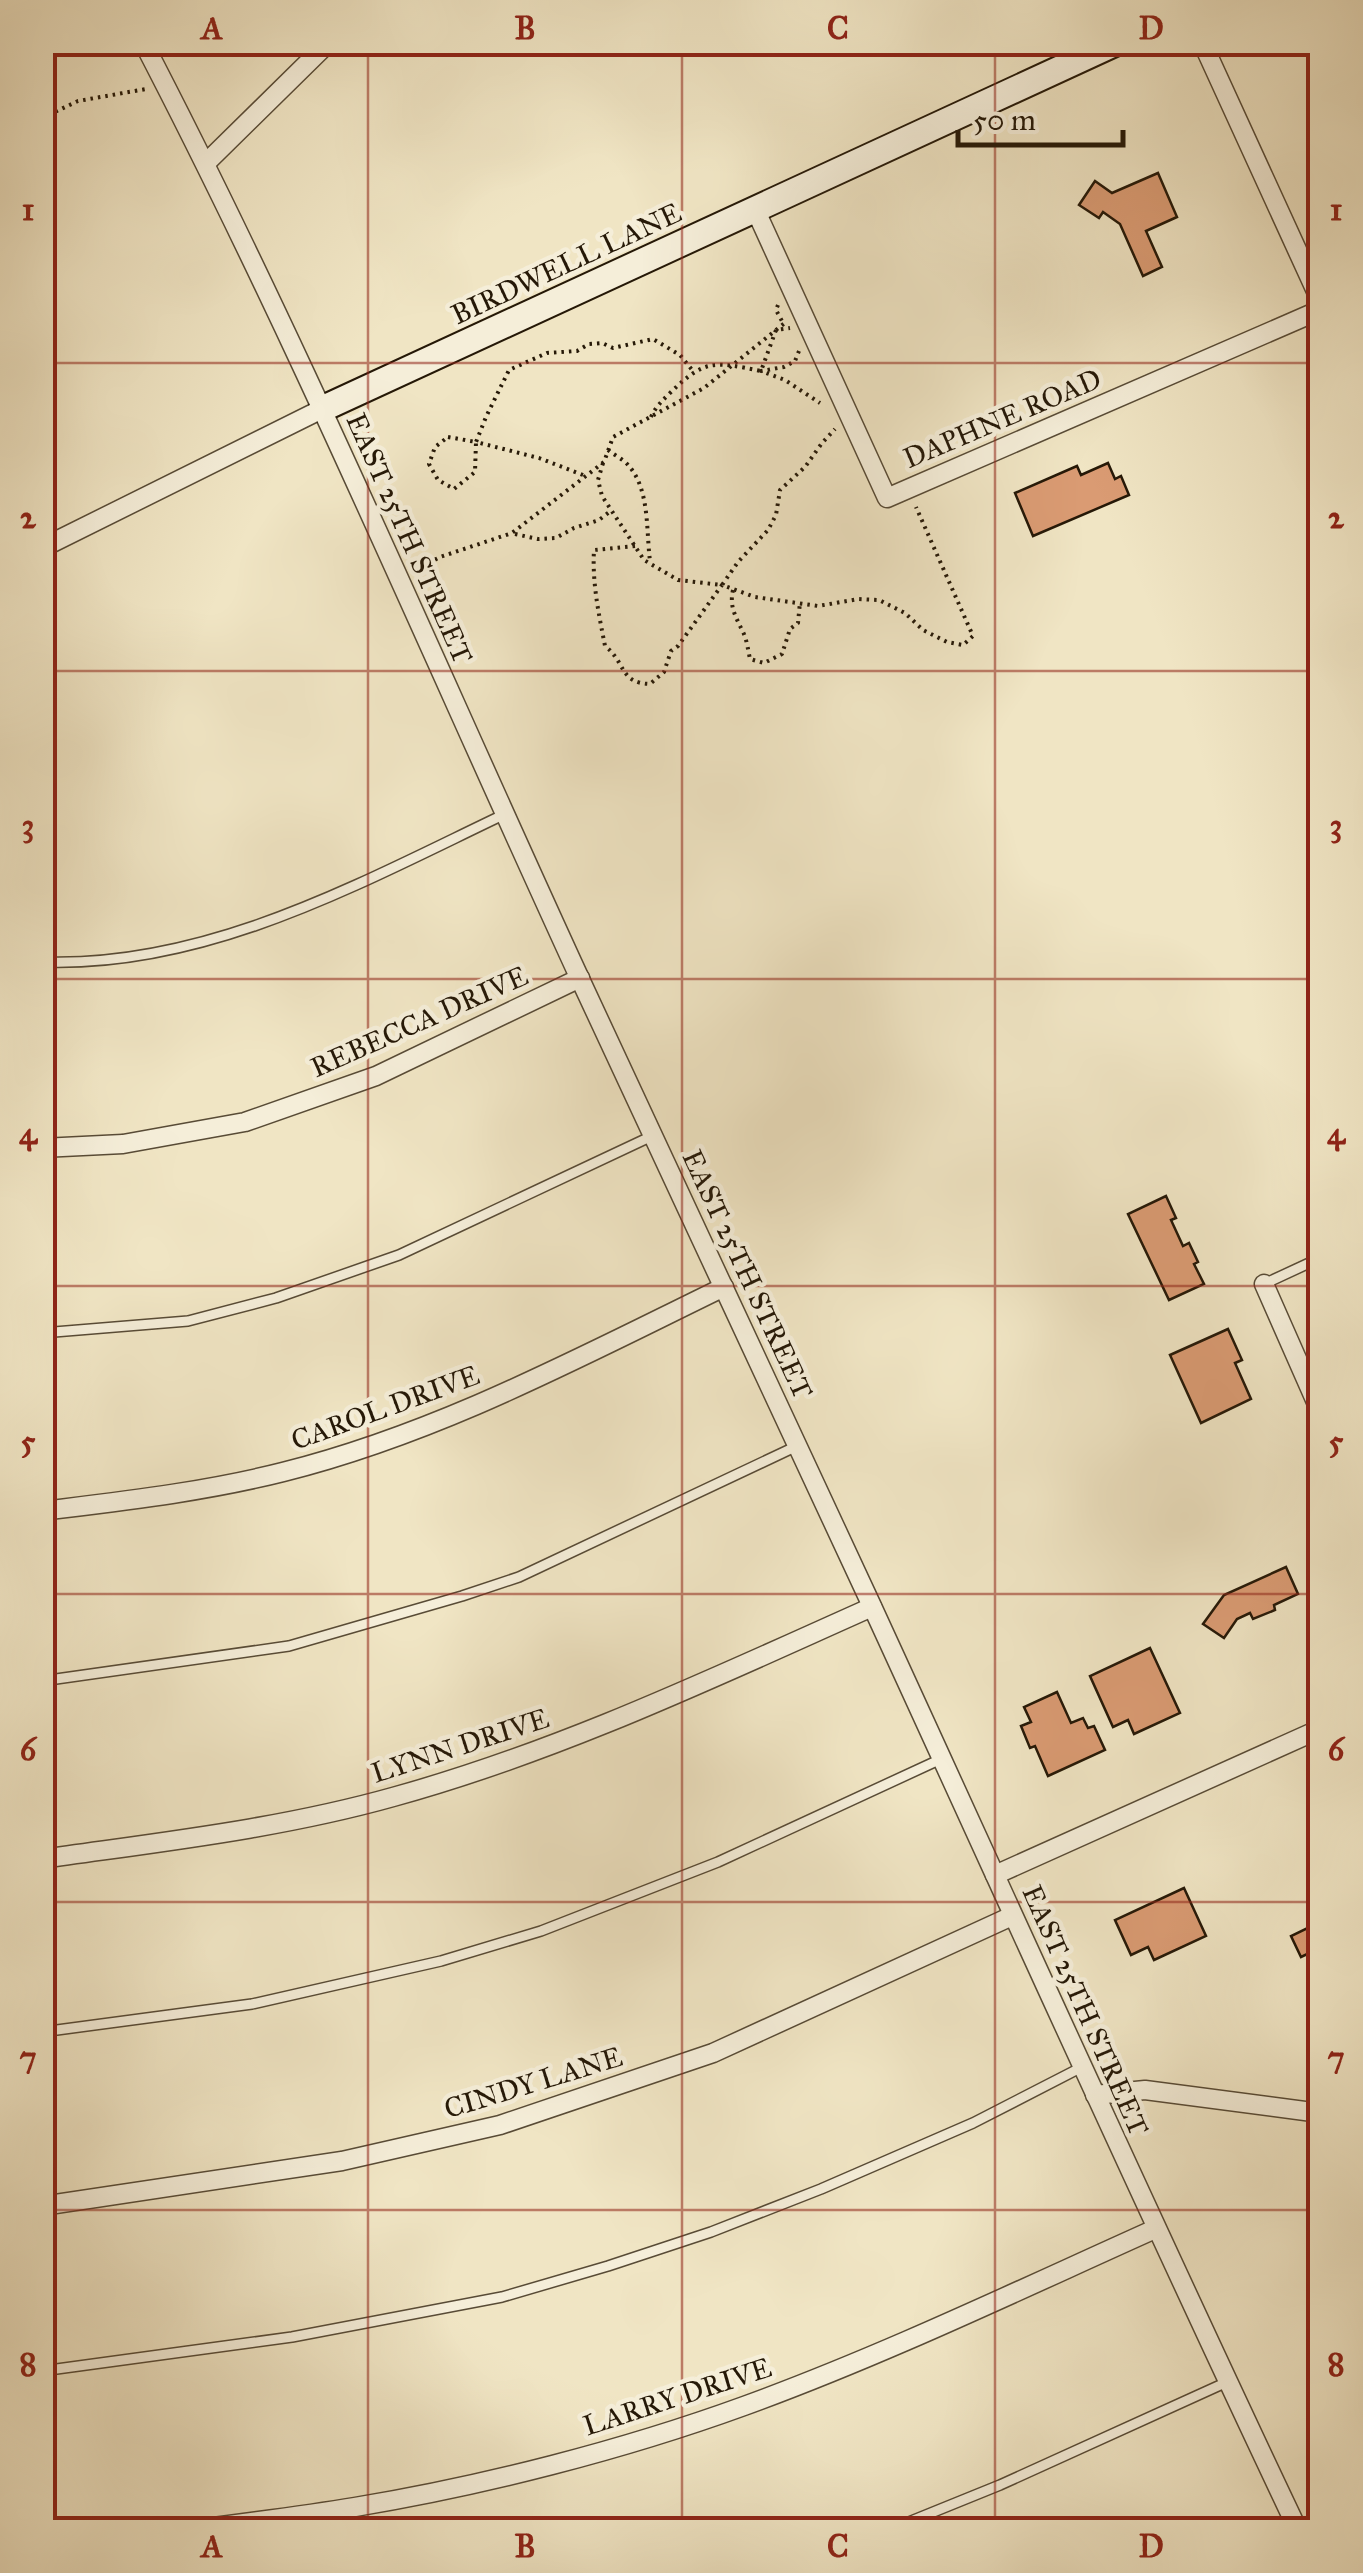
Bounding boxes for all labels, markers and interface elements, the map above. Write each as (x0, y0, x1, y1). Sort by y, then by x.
text: A (199, 9, 223, 48)
text: B (514, 9, 536, 48)
text: C (827, 9, 849, 48)
text: D (1138, 9, 1164, 48)
scale bar (958, 85, 1123, 147)
text: 50 m (973, 102, 1036, 138)
text: 1 (22, 190, 35, 229)
text: 1 (1330, 190, 1343, 229)
street label: BIRDWELL LANE (446, 195, 687, 332)
street label: DAPHNE ROAD (898, 361, 1106, 476)
street label: EAST 25TH STREET (339, 407, 481, 669)
text: 2 (20, 498, 37, 537)
text: 2 (1328, 498, 1345, 537)
text: 3 (22, 806, 34, 845)
text: 3 (1330, 806, 1342, 845)
street label: REBECCA DRIVE (305, 958, 533, 1085)
text: 4 (19, 1114, 38, 1153)
text: 4 (1327, 1114, 1346, 1153)
street label: EAST 25TH STREET (675, 1144, 821, 1404)
street label: CAROL DRIVE (286, 1357, 484, 1458)
text: 5 (21, 1422, 36, 1461)
text: 5 (1329, 1422, 1344, 1461)
street label: LYNN DRIVE (367, 1700, 553, 1791)
text: 6 (20, 1730, 38, 1769)
text: 6 (1328, 1730, 1346, 1769)
street label: EAST 25TH STREET (1015, 1879, 1157, 2141)
text: 7 (19, 2038, 37, 2077)
text: 7 (1327, 2038, 1345, 2077)
street label: CINDY LANE (440, 2039, 626, 2126)
text: 8 (19, 2345, 37, 2384)
text: 8 (1327, 2345, 1345, 2384)
street label: LARRY DRIVE (579, 2350, 776, 2443)
text: A (199, 2527, 223, 2566)
text: B (514, 2527, 536, 2566)
text: C (827, 2527, 849, 2566)
text: D (1138, 2527, 1164, 2566)

